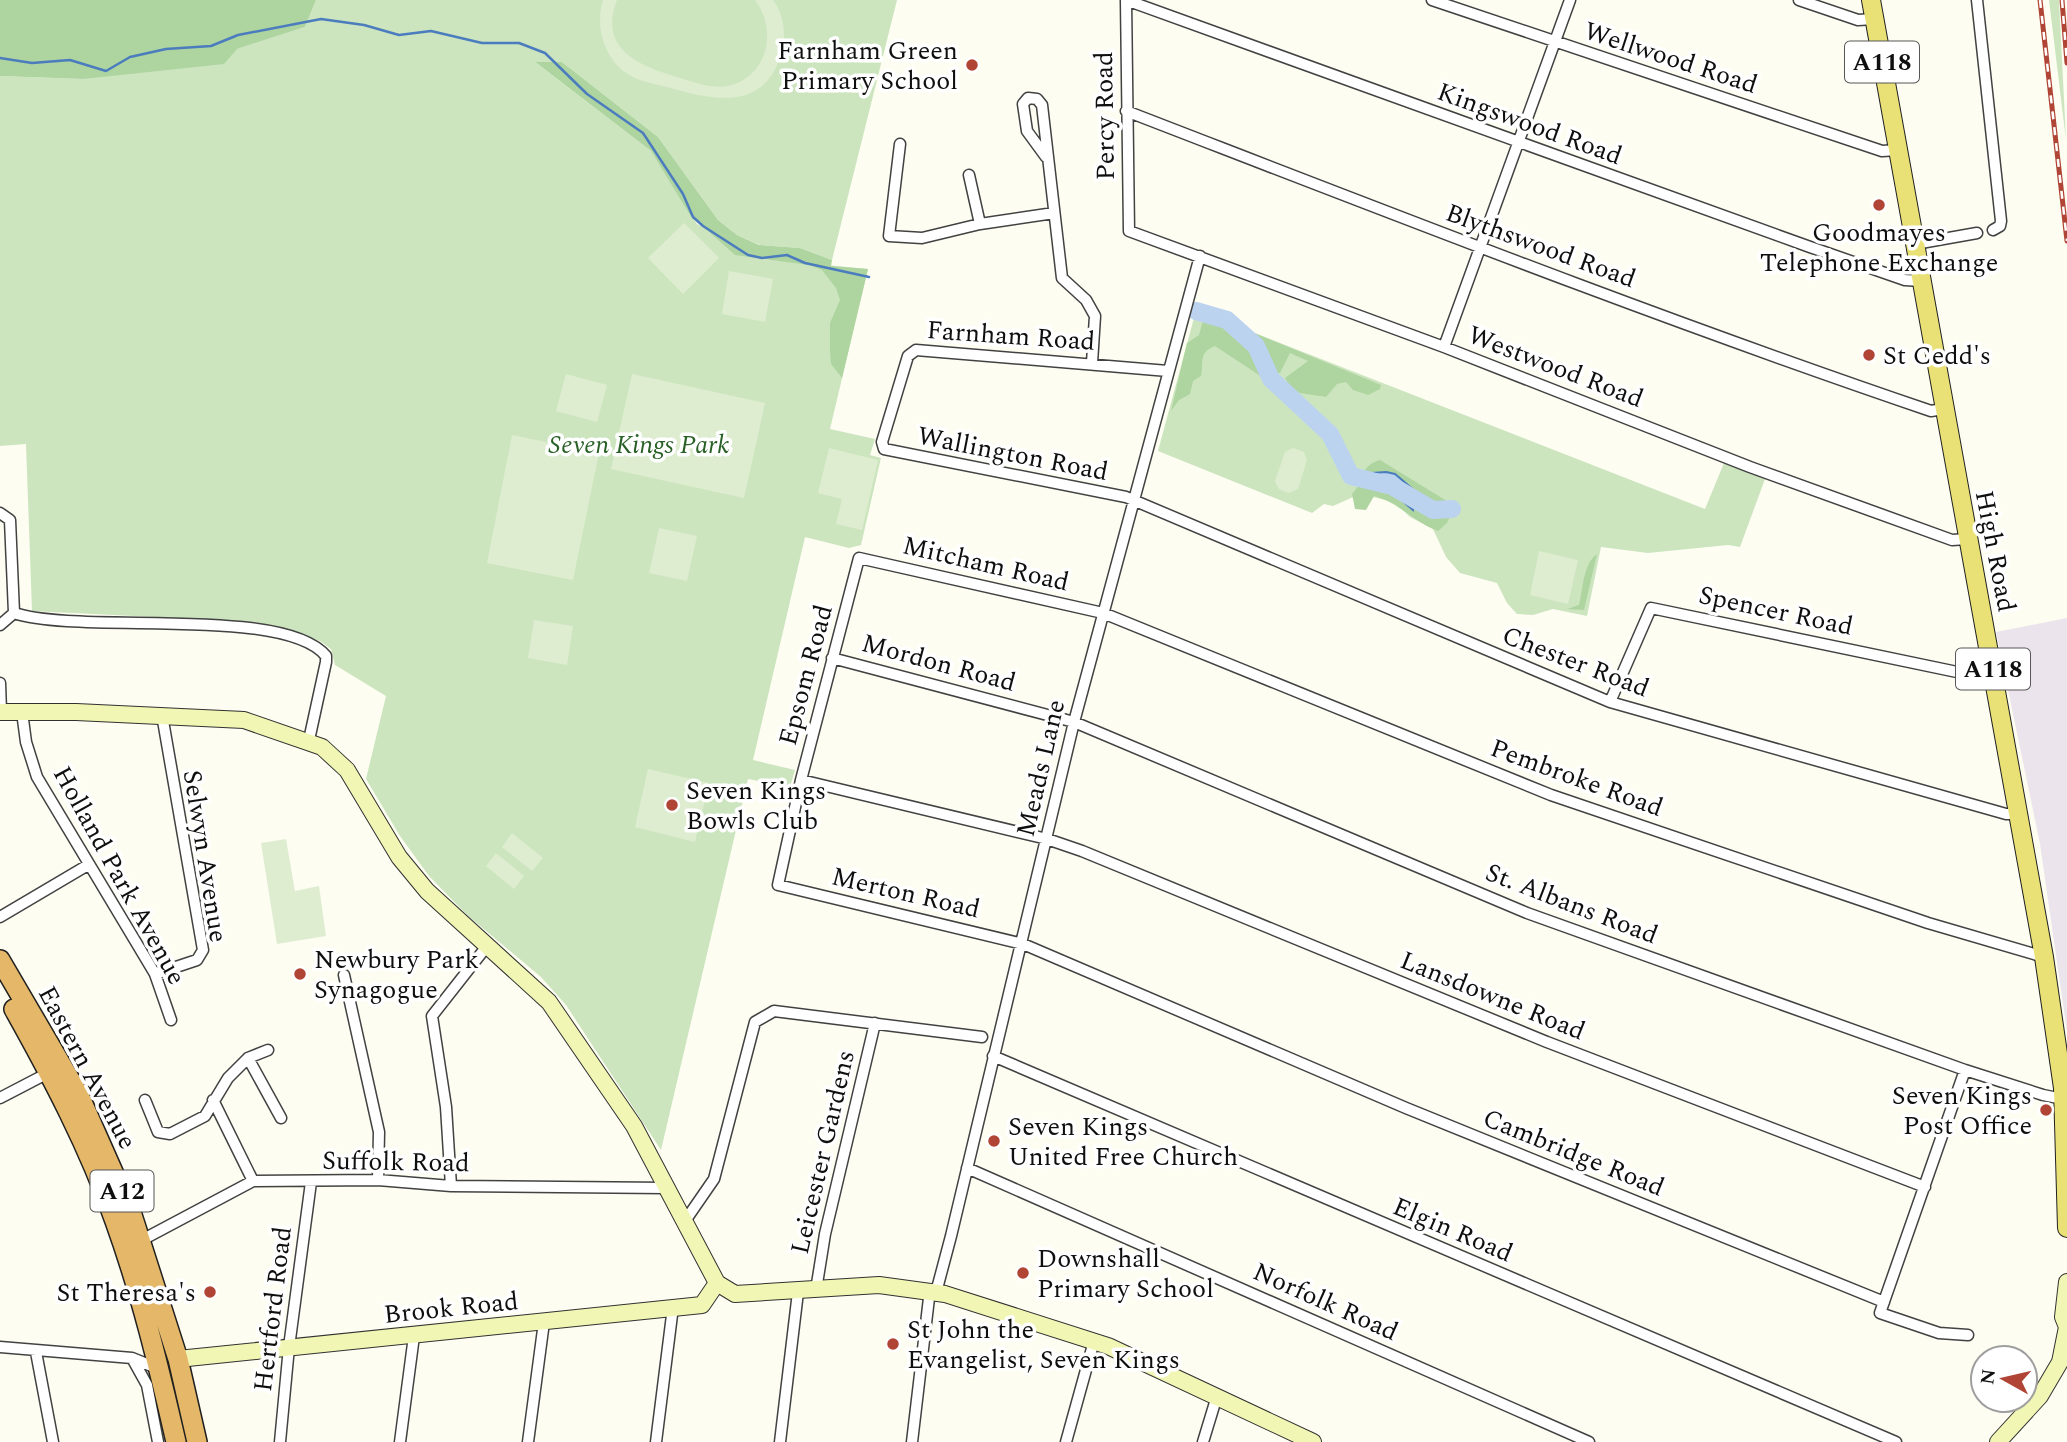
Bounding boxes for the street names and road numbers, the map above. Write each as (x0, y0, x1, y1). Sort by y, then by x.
street label: Wellwood Road (1579, 11, 1763, 105)
road number: A118 (1845, 42, 1919, 82)
street label: Percy Road (1084, 51, 1126, 181)
street label: Kingswood Road (1432, 72, 1628, 176)
street label: Blythswood Road (1440, 193, 1642, 299)
street label: Farnham Road (925, 310, 1097, 362)
street label: Westwood Road (1462, 315, 1649, 419)
street label: Wallington Road (914, 416, 1112, 492)
street label: High Road (1964, 487, 2026, 616)
street label: Mitcham Road (898, 525, 1073, 603)
street label: Spencer Road (1695, 575, 1857, 647)
street label: Epsom Road (768, 600, 844, 750)
street label: Chester Road (1496, 616, 1655, 708)
street label: Mordon Road (857, 623, 1020, 703)
road number: A118 (1956, 648, 2030, 690)
street label: Meads Lane (1006, 696, 1076, 841)
street label: Pembroke Road (1485, 728, 1669, 828)
street label: Holland Park Avenue (42, 759, 196, 992)
street label: Selwyn Avenue (172, 767, 238, 945)
street label: St. Albans Road (1480, 853, 1664, 955)
street label: Merton Road (828, 856, 984, 929)
street label: Lansdowne Road (1394, 941, 1591, 1051)
street label: Eastern Avenue (27, 979, 147, 1156)
street label: Leicester Gardens (780, 1046, 866, 1258)
street label: Cambridge Road (1477, 1098, 1671, 1208)
street label: Suffolk Road (322, 1141, 470, 1183)
road number: A12 (90, 1170, 154, 1212)
street label: Elgin Road (1386, 1187, 1519, 1273)
street label: Hertford Road (243, 1224, 303, 1394)
street label: Norfolk Road (1246, 1252, 1405, 1352)
street label: Brook Road (382, 1281, 520, 1335)

